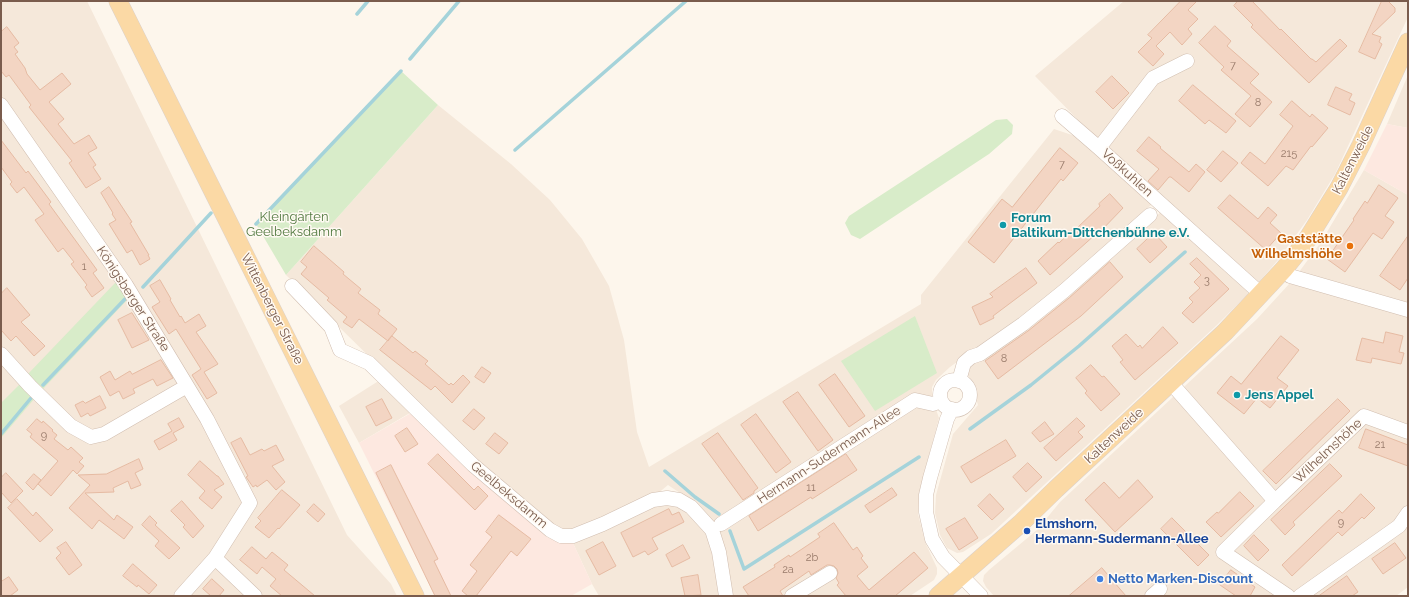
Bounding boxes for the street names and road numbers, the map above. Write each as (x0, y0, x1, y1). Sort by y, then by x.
street label: Kaltenweide (1329, 123, 1377, 197)
street label: Voßkuhlen (1098, 146, 1156, 200)
street label: Königsberger Straße (93, 243, 173, 355)
street label: Wittenberger Straße (237, 251, 307, 367)
street label: Hermann-Sudermann-Allee (754, 403, 904, 507)
street label: Kaltenweide (1081, 405, 1147, 467)
street label: Wilhelmshöhe (1291, 415, 1365, 487)
street label: Geelbeksdamm (467, 458, 551, 532)

